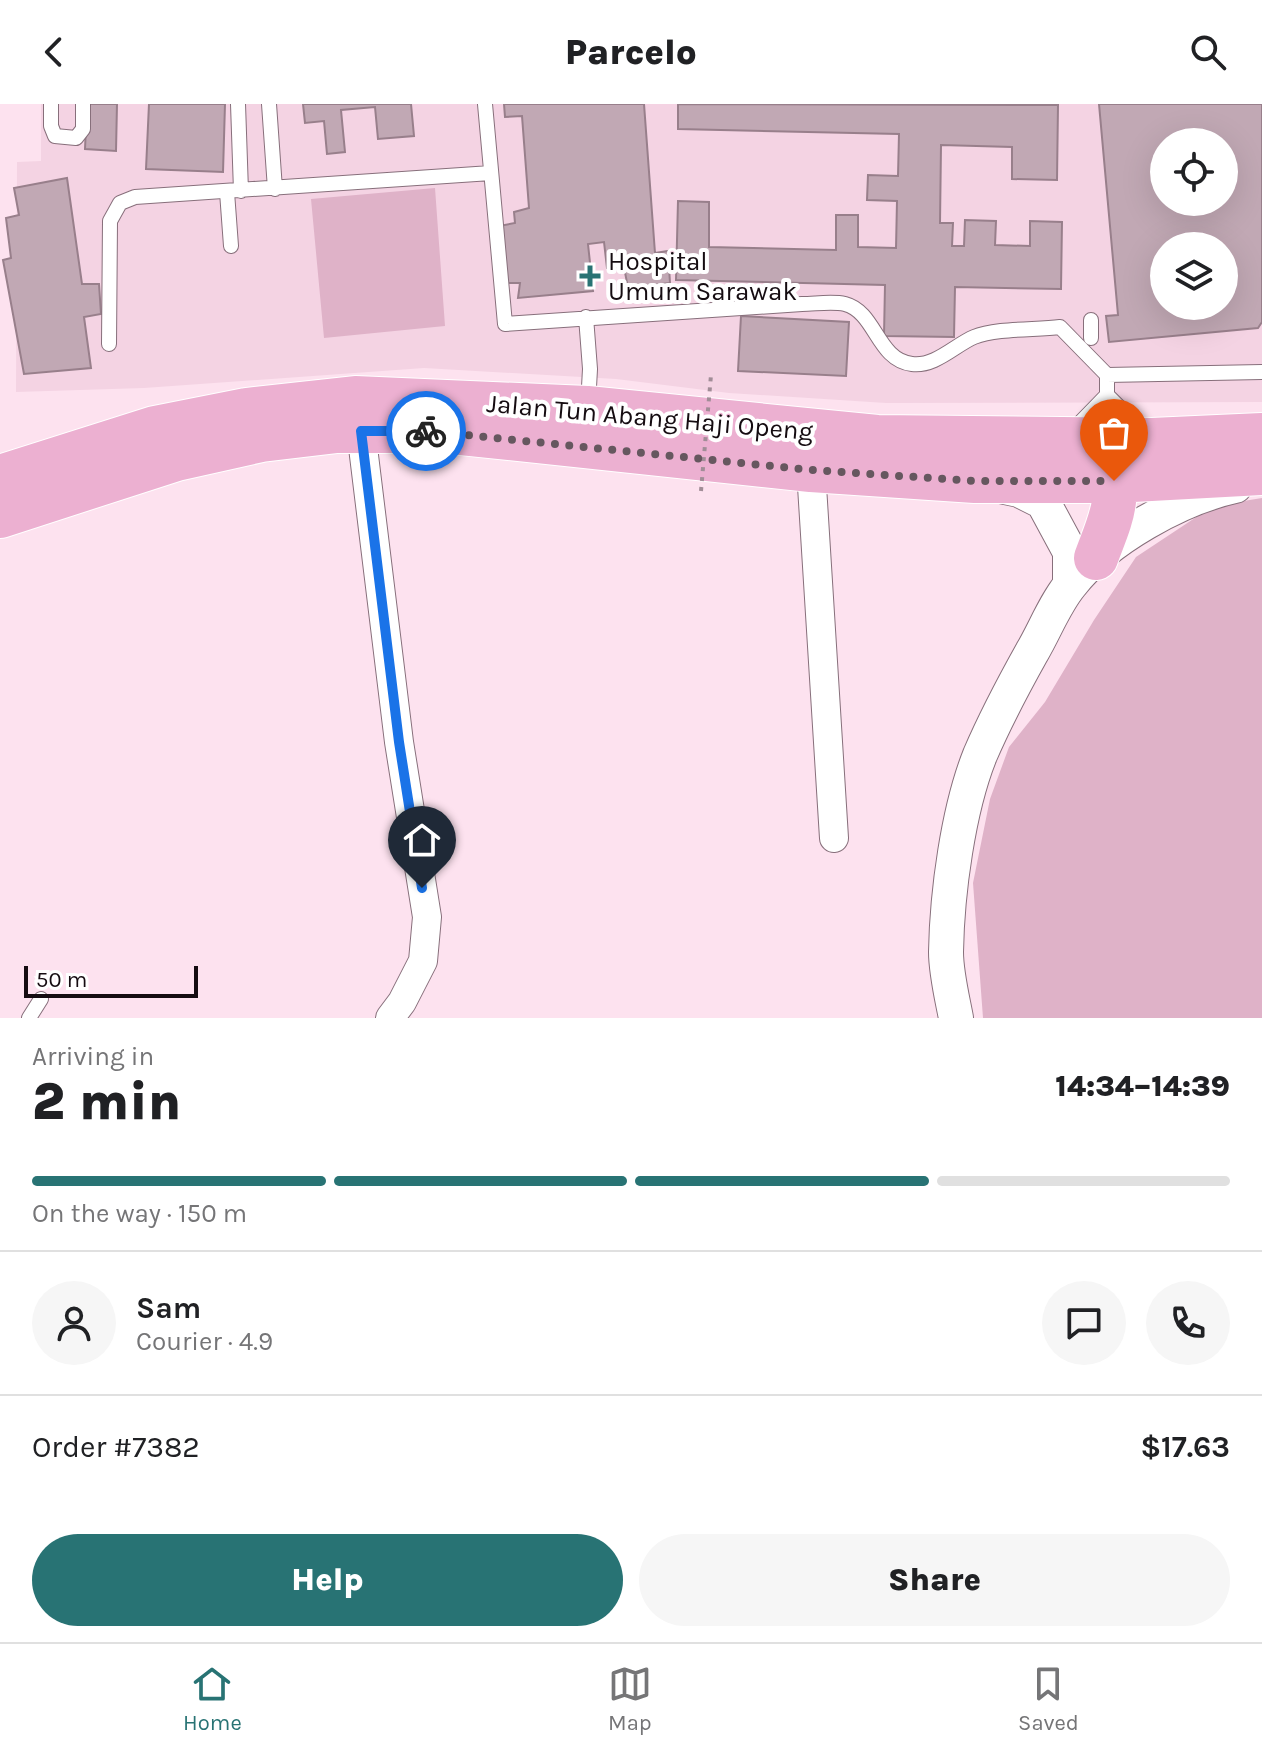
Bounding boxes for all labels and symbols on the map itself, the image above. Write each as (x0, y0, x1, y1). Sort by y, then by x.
place label: Hospital Umum Sarawak (608, 246, 797, 307)
marker: Hospital Umum Sarawak (579, 265, 601, 287)
street label: Jalan Tun Abang Haji Openg (485, 388, 815, 447)
courier (386, 391, 466, 471)
pin (1080, 399, 1148, 481)
pin (388, 806, 456, 888)
scale bar (24, 962, 198, 998)

